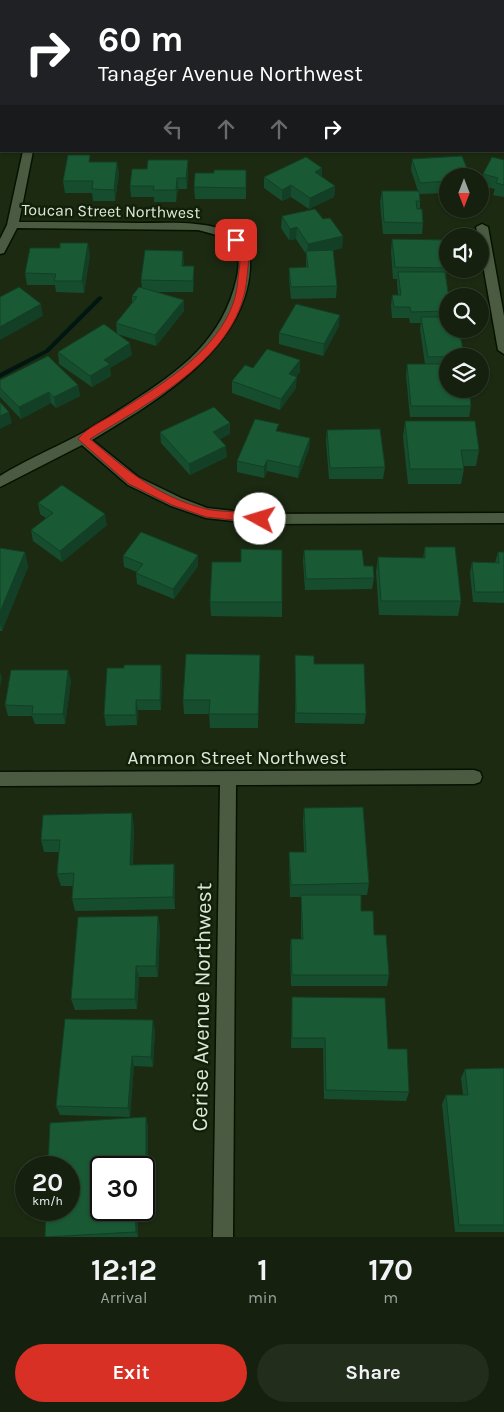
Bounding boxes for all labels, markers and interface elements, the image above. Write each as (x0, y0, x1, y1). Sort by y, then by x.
text: 60 m (98, 19, 183, 60)
icon: right (15, 20, 80, 85)
text: Tanager Avenue Northwest (98, 61, 363, 87)
icon: left (159, 115, 187, 143)
icon: ahead (212, 115, 240, 143)
icon: ahead (265, 115, 293, 143)
icon: right (318, 115, 346, 143)
north arrow (439, 168, 489, 218)
map controls (439, 168, 489, 398)
street label: Toucan Street Northwest (21, 200, 201, 222)
pin (215, 219, 257, 261)
icon: arrive (222, 226, 250, 254)
button: sound (439, 228, 489, 278)
button: search (439, 288, 489, 338)
button: layers (439, 348, 489, 398)
position arrow (233, 492, 285, 544)
street label: Ammon Street Northwest (127, 747, 347, 769)
street label: Cerise Avenue Northwest (187, 882, 217, 1132)
speed limit sign: 30 (90, 1156, 155, 1221)
text: 20 (32, 1168, 63, 1197)
text: km/h (32, 1194, 63, 1208)
text: 12:12 (91, 1252, 157, 1288)
text: 1 (257, 1252, 268, 1288)
text: 170 (368, 1252, 413, 1288)
text: Arrival (101, 1288, 147, 1307)
text: min (248, 1288, 277, 1307)
text: m (383, 1288, 398, 1307)
button: Exit (15, 1344, 247, 1402)
button: Share (257, 1344, 489, 1402)

